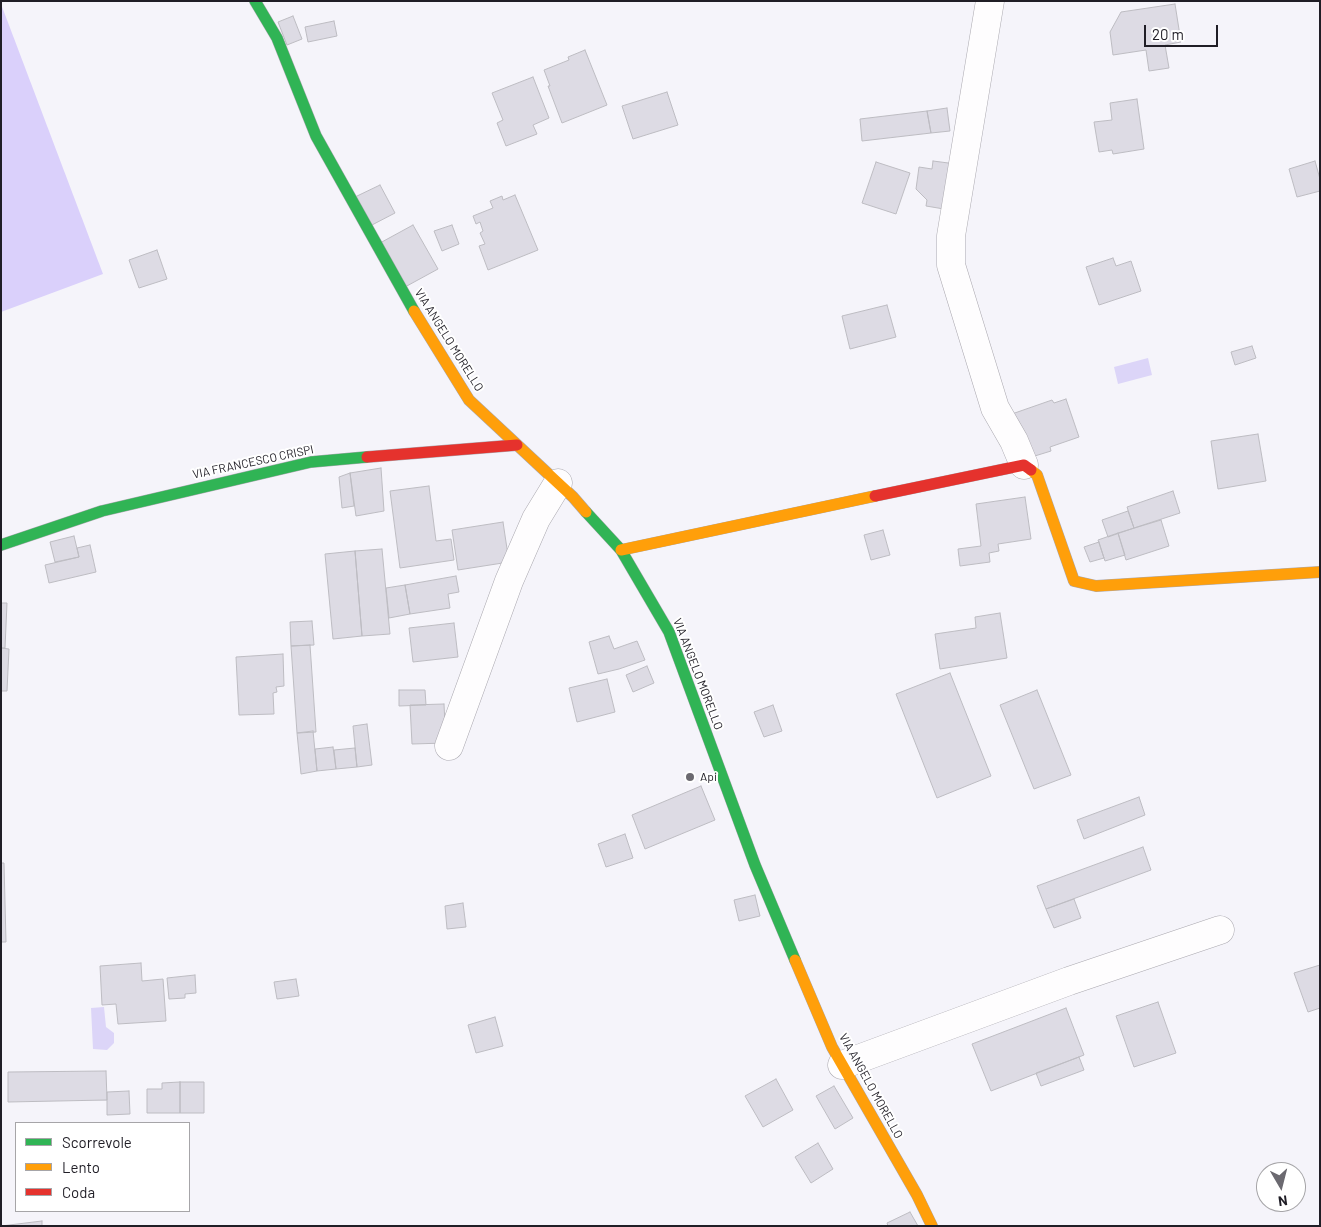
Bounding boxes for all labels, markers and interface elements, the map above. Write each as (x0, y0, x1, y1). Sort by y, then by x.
scale bar (1146, 15, 1220, 47)
text: 20 m (1152, 25, 1184, 43)
street label: VIA ANGELO MORELLO (412, 286, 486, 394)
street label: VIA FRANCESCO CRISPI (191, 442, 315, 482)
street label: VIA ANGELO MORELLO (670, 616, 726, 732)
place label: Api (700, 770, 717, 784)
marker: Api (684, 771, 696, 783)
street label: VIA ANGELO MORELLO (836, 1031, 906, 1141)
legend (15, 1122, 190, 1212)
text: Scorrevole (62, 1133, 132, 1151)
text: Lento (62, 1158, 100, 1176)
north arrow (1256, 1162, 1306, 1212)
text: Coda (62, 1183, 95, 1201)
text: N (1277, 1192, 1289, 1210)

